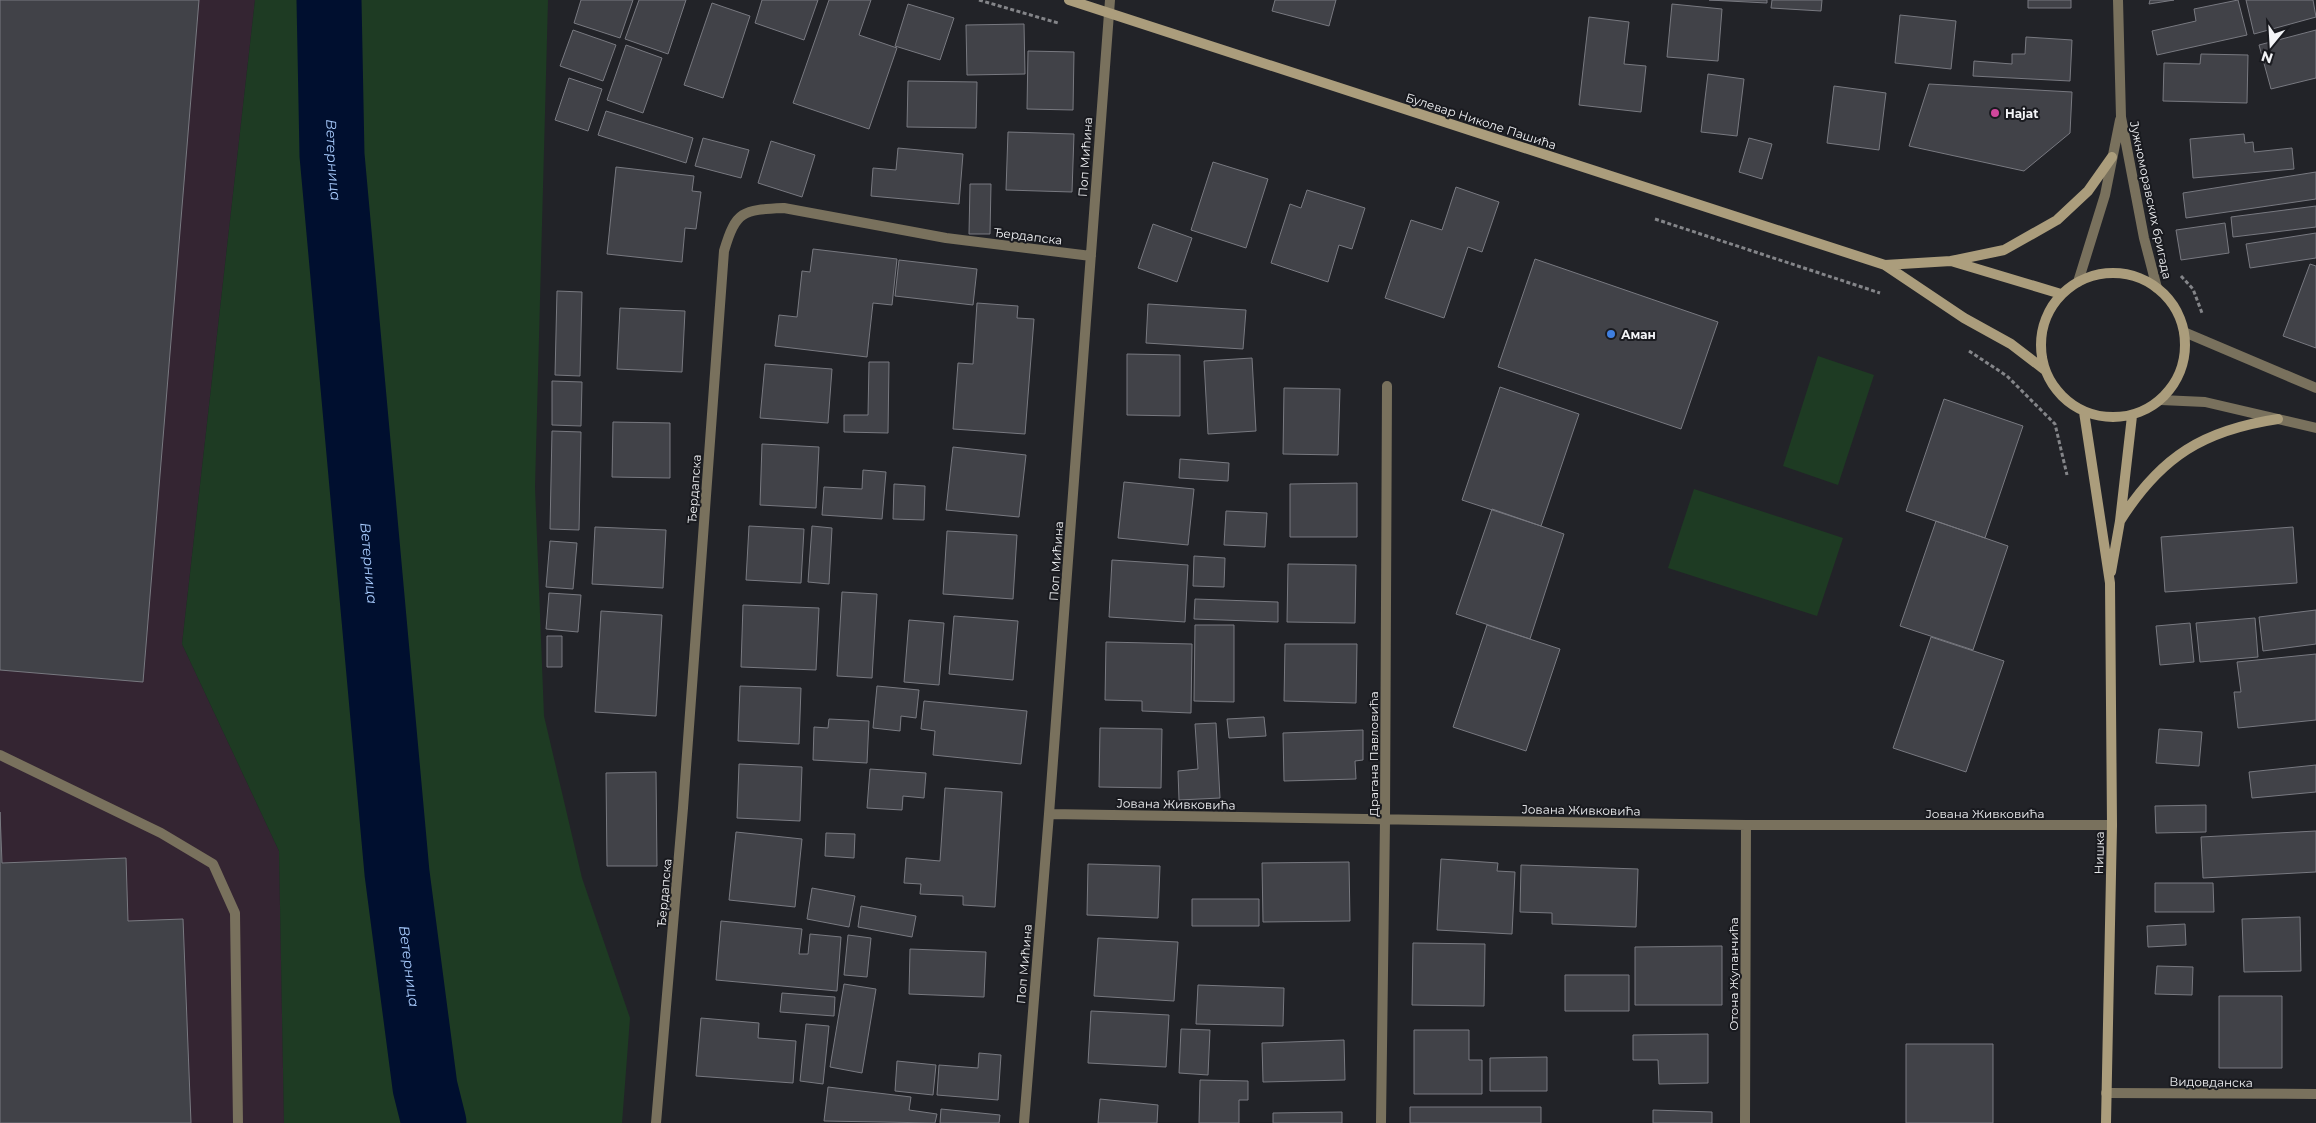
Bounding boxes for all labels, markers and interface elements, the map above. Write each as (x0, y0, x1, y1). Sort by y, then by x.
north arrow (2246, 20, 2296, 70)
text: N (2259, 47, 2275, 68)
street label: Булевар Николе Пашића (1404, 90, 1558, 152)
place label: Hajat (2005, 106, 2039, 121)
marker: Hajat (1989, 107, 2001, 119)
street label: Поп Мићина (1075, 117, 1095, 197)
water label: Ветерница (322, 119, 345, 202)
street label: Јужноморавских бригада (2127, 120, 2175, 280)
street label: Ђердапска (993, 224, 1063, 248)
place label: Аман (1621, 327, 1656, 342)
marker: Аман (1605, 328, 1617, 340)
street label: Ђердапска (684, 454, 704, 524)
street label: Поп Мићина (1046, 521, 1066, 601)
water label: Ветерница (356, 522, 382, 605)
street label: Драгана Павловића (1366, 691, 1381, 817)
street label: Јована Живковића (1116, 795, 1236, 813)
street label: Јована Живковића (1521, 801, 1641, 819)
street label: Јована Живковића (1925, 806, 2045, 821)
street label: Нишка (2091, 831, 2107, 875)
street label: Ђердапска (654, 858, 674, 928)
street label: Отона Жупанчића (1726, 917, 1741, 1031)
water label: Ветерница (395, 924, 423, 1008)
street label: Поп Мићина (1013, 924, 1035, 1004)
street label: Видовданска (2169, 1074, 2253, 1090)

